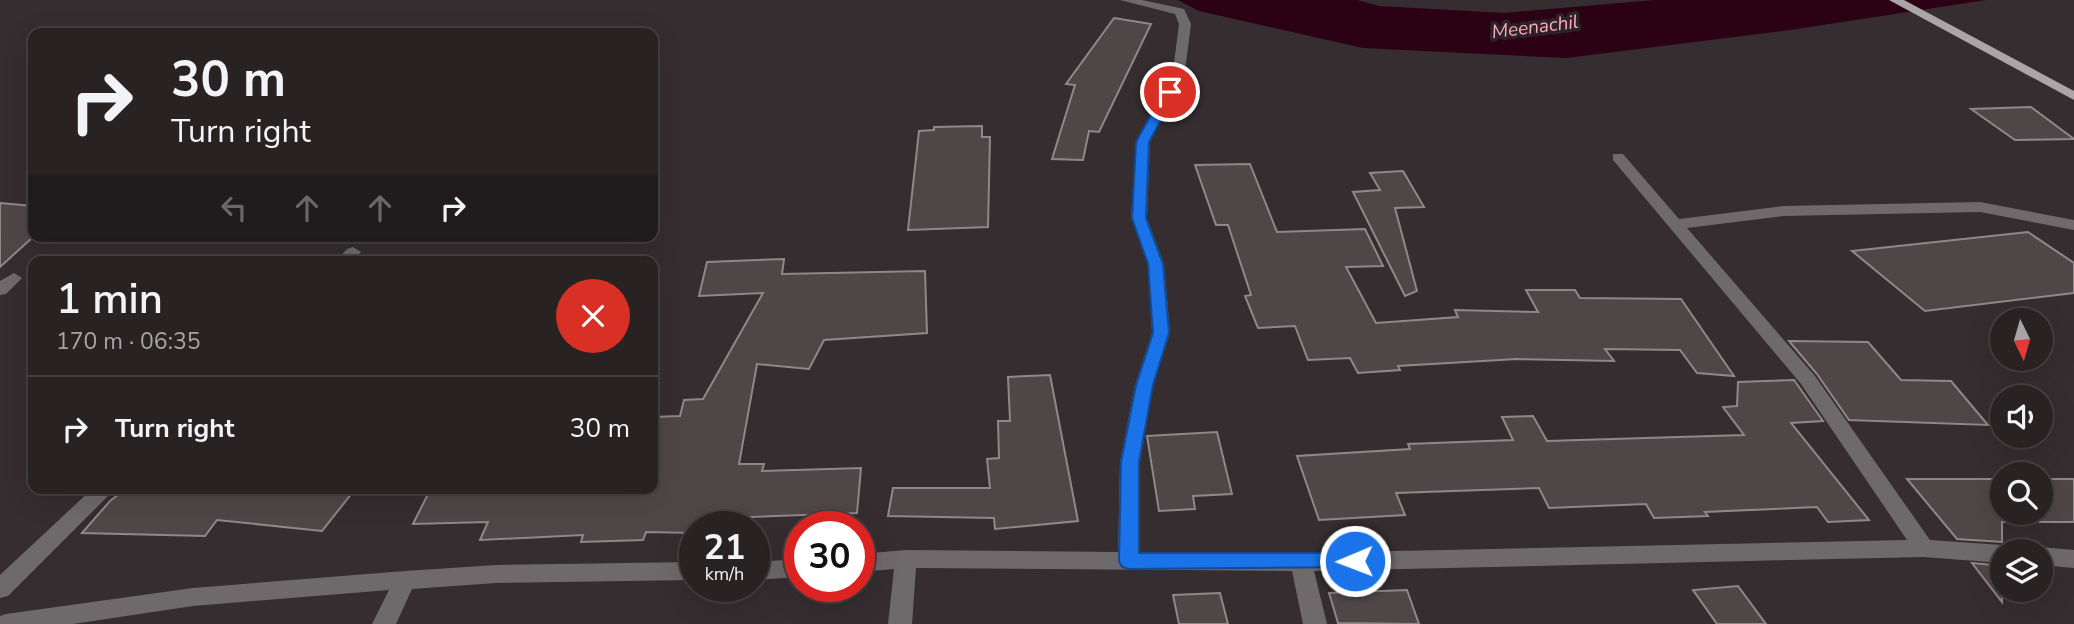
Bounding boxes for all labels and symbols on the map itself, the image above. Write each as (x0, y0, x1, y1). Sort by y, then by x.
water label: Meenachil (1490, 9, 1580, 45)
pin (1140, 62, 1200, 122)
north arrow (1990, 308, 2053, 371)
speed limit sign: 30 (784, 511, 875, 602)
position arrow (1318, 524, 1392, 598)

